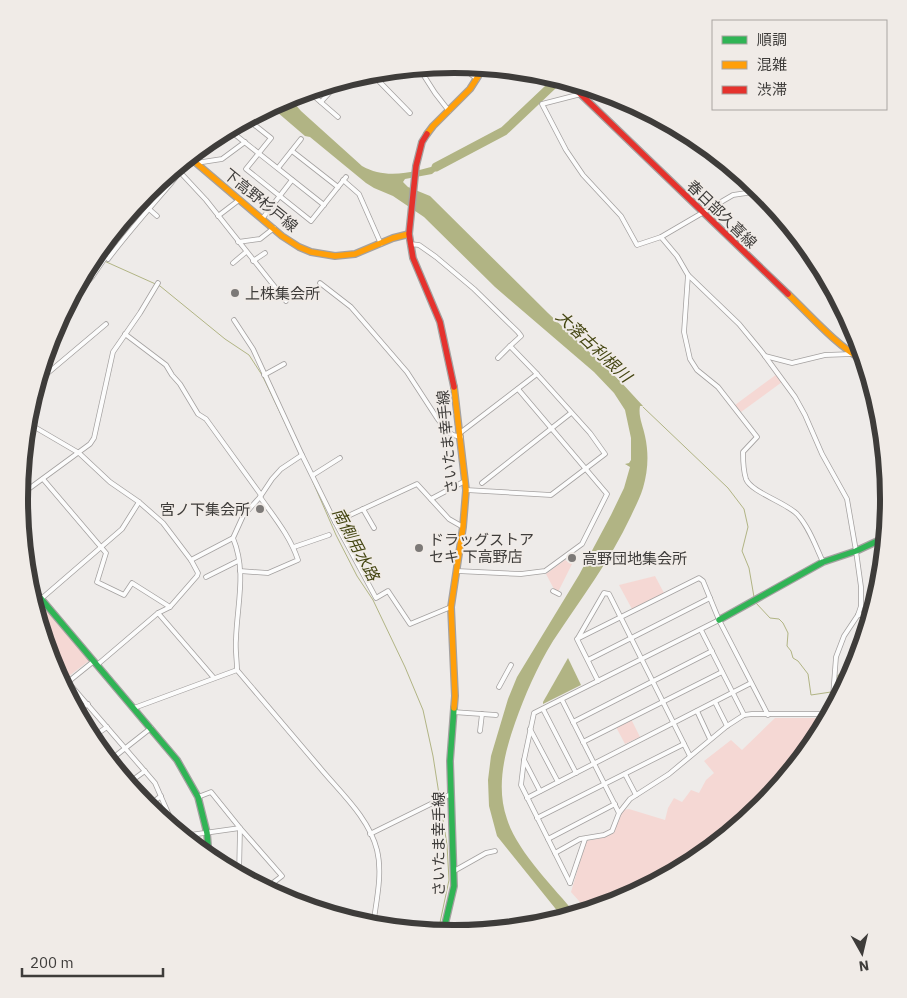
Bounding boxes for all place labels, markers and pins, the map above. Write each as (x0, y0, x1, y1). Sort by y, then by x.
place label: 上株集会所 (245, 284, 320, 303)
marker: 上株集会所 (229, 287, 241, 299)
place label: 宮ノ下集会所 (160, 500, 250, 519)
marker: 宮ノ下集会所 (254, 503, 266, 515)
place label: ドラッグストア セキ 下高野店 (429, 530, 534, 566)
marker: ドラッグストア セキ 下高野店 (413, 542, 425, 554)
place label: 高野団地集会所 (582, 549, 687, 568)
marker: 高野団地集会所 (566, 552, 578, 564)

